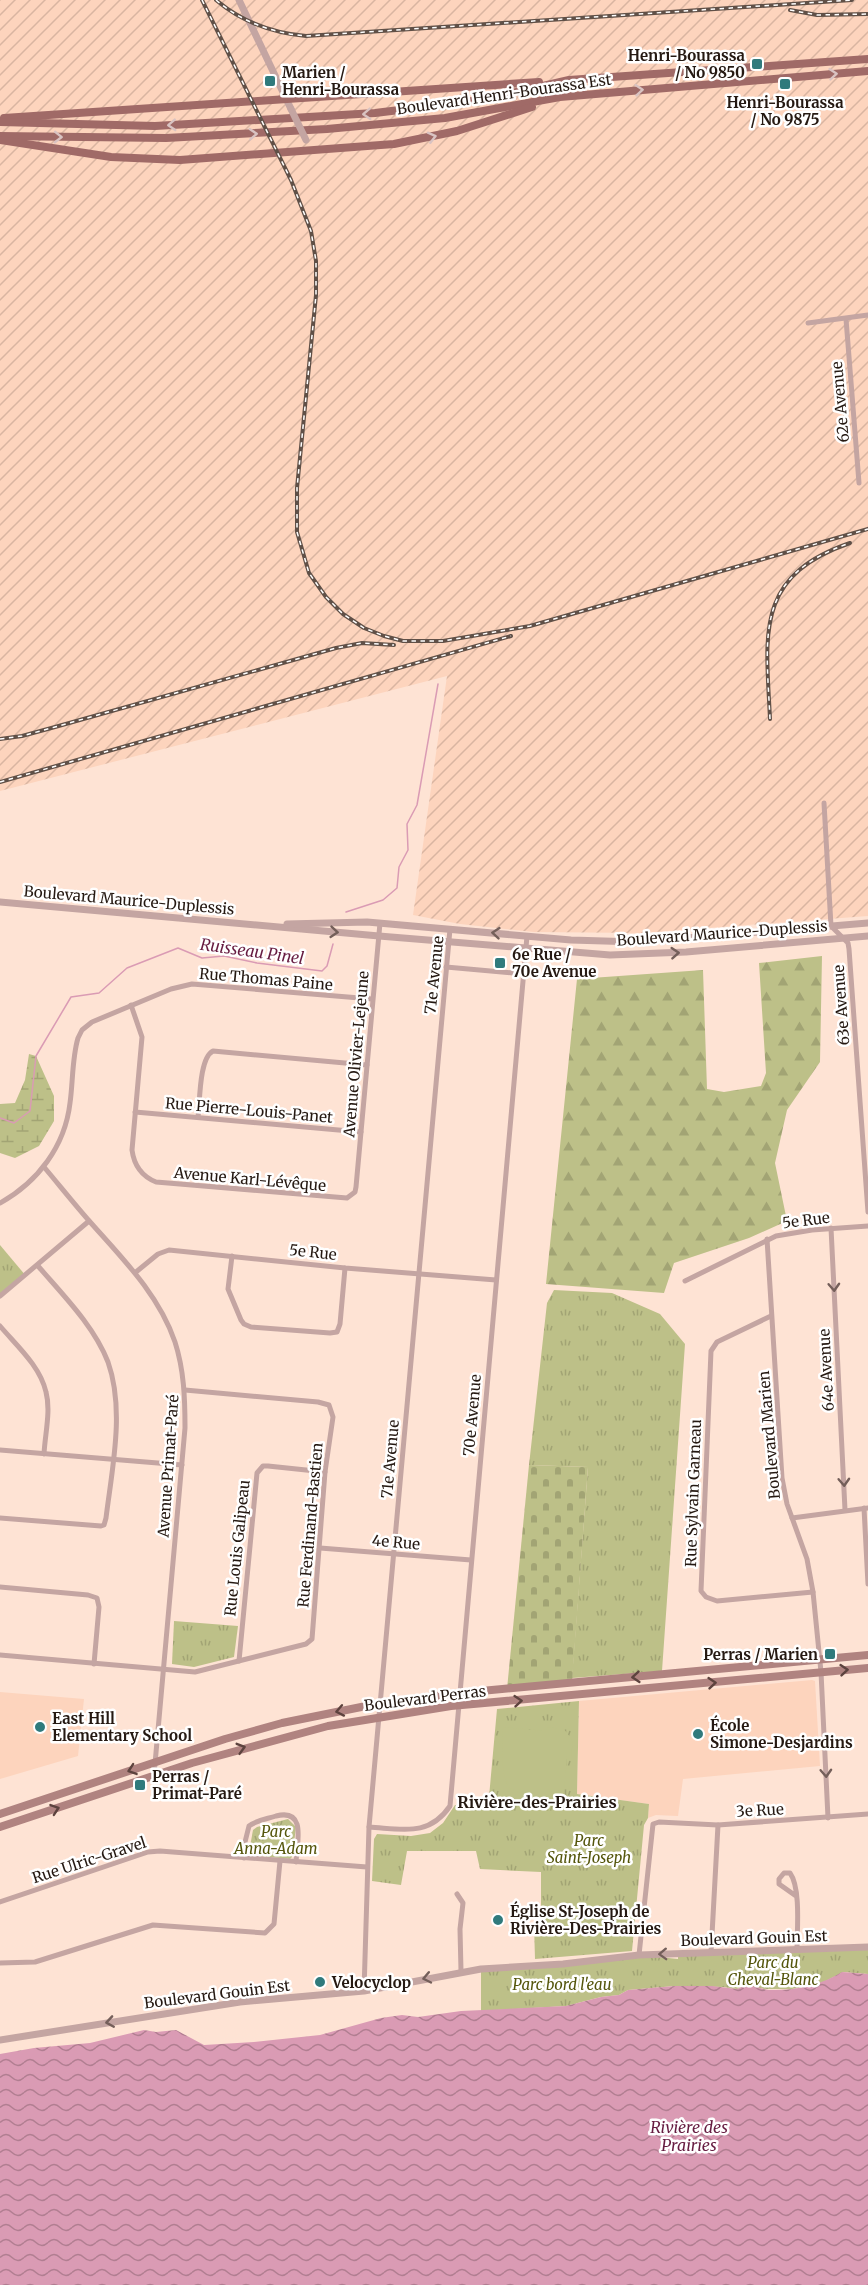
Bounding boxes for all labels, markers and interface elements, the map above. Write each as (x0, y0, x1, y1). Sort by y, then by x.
place label: Henri-Bourassa / No 9850 (628, 46, 746, 82)
marker: Henri-Bourassa / No 9850 (750, 57, 764, 71)
place label: Marien / Henri-Bourassa (282, 63, 400, 99)
one-way arrow (828, 68, 838, 81)
street label: Boulevard Henri-Bourassa Est (395, 69, 613, 118)
marker: Marien / Henri-Bourassa (263, 74, 277, 88)
marker: Henri-Bourassa / No 9875 (778, 77, 792, 91)
one-way arrow (634, 84, 643, 97)
place label: Henri-Bourassa / No 9875 (726, 93, 844, 129)
one-way arrow (362, 107, 371, 120)
one-way arrow (168, 119, 177, 132)
one-way arrow (249, 127, 258, 140)
one-way arrow (54, 131, 63, 144)
one-way arrow (427, 131, 437, 144)
street label: 62e Avenue (827, 360, 853, 443)
street label: Boulevard Maurice-Duplessis (23, 881, 235, 919)
street label: Boulevard Maurice-Duplessis (616, 916, 828, 950)
one-way arrow (329, 925, 339, 938)
one-way arrow (491, 927, 500, 940)
water label: Ruisseau Pinel (199, 934, 305, 968)
street label: 71e Avenue (420, 935, 448, 1015)
place label: 6e Rue / 70e Avenue (512, 945, 596, 981)
one-way arrow (670, 947, 680, 960)
marker: 6e Rue / 70e Avenue (493, 956, 507, 970)
street label: Rue Thomas Paine (198, 964, 334, 994)
street label: 63e Avenue (829, 964, 853, 1046)
street label: Avenue Olivier-Lejeune (339, 970, 373, 1139)
street label: Rue Pierre-Louis-Panet (164, 1093, 334, 1127)
street label: Avenue Karl-Lévêque (172, 1163, 327, 1195)
street label: 5e Rue (781, 1208, 831, 1232)
street label: 5e Rue (288, 1240, 338, 1264)
one-way arrow (827, 1282, 840, 1291)
street label: 64e Avenue (814, 1328, 838, 1412)
street label: Boulevard Marien (754, 1370, 784, 1500)
street label: 70e Avenue (459, 1373, 485, 1457)
street label: Avenue Primat-Paré (153, 1394, 182, 1539)
street label: 71e Avenue (377, 1419, 403, 1499)
street label: Rue Sylvain Garneau (681, 1419, 705, 1567)
street label: Rue Ferdinand-Bastien (293, 1442, 327, 1608)
one-way arrow (837, 1477, 850, 1486)
street label: Rue Louis Galipeau (220, 1479, 254, 1617)
street label: 4e Rue (371, 1530, 421, 1554)
place label: Perras / Marien (703, 1645, 818, 1664)
marker: Perras / Marien (823, 1647, 837, 1661)
one-way arrow (840, 1664, 849, 1677)
one-way arrow (631, 1670, 640, 1683)
one-way arrow (707, 1677, 716, 1690)
street label: Boulevard Perras (363, 1681, 487, 1715)
one-way arrow (513, 1695, 522, 1708)
one-way arrow (335, 1704, 345, 1717)
place label: East Hill Elementary School (52, 1709, 192, 1745)
place label: École Simone-Desjardins (710, 1715, 853, 1752)
marker: East Hill Elementary School (33, 1720, 47, 1734)
marker: École Simone-Desjardins (691, 1727, 705, 1741)
one-way arrow (235, 1743, 246, 1755)
one-way arrow (127, 1762, 138, 1775)
place label: Perras / Primat-Paré (152, 1767, 242, 1803)
one-way arrow (820, 1768, 833, 1777)
marker: Perras / Primat-Paré (133, 1778, 147, 1792)
district label: Rivière-des-Prairies (457, 1792, 617, 1812)
street label: 3e Rue (736, 1799, 784, 1821)
one-way arrow (49, 1803, 60, 1816)
park label: Parc Anna-Adam (233, 1822, 318, 1858)
park label: Parc Saint-Joseph (547, 1831, 631, 1867)
street label: Rue Ulric-Gravel (29, 1832, 149, 1887)
place label: Église St-Joseph de Rivière-Des-Prairies (510, 1901, 662, 1938)
marker: Église St-Joseph de Rivière-Des-Prairies (491, 1913, 505, 1927)
street label: Boulevard Gouin Est (680, 1926, 828, 1950)
one-way arrow (658, 1948, 667, 1961)
park label: Parc du Cheval-Blanc (728, 1953, 819, 1989)
one-way arrow (422, 1971, 432, 1984)
place label: Velocyclop (331, 1973, 412, 1992)
marker: Velocyclop (313, 1975, 327, 1989)
park label: Parc bord l'eau (513, 1975, 612, 1994)
street label: Boulevard Gouin Est (143, 1976, 291, 2012)
one-way arrow (105, 2016, 114, 2028)
water label: Rivière des Prairies (650, 2117, 728, 2155)

